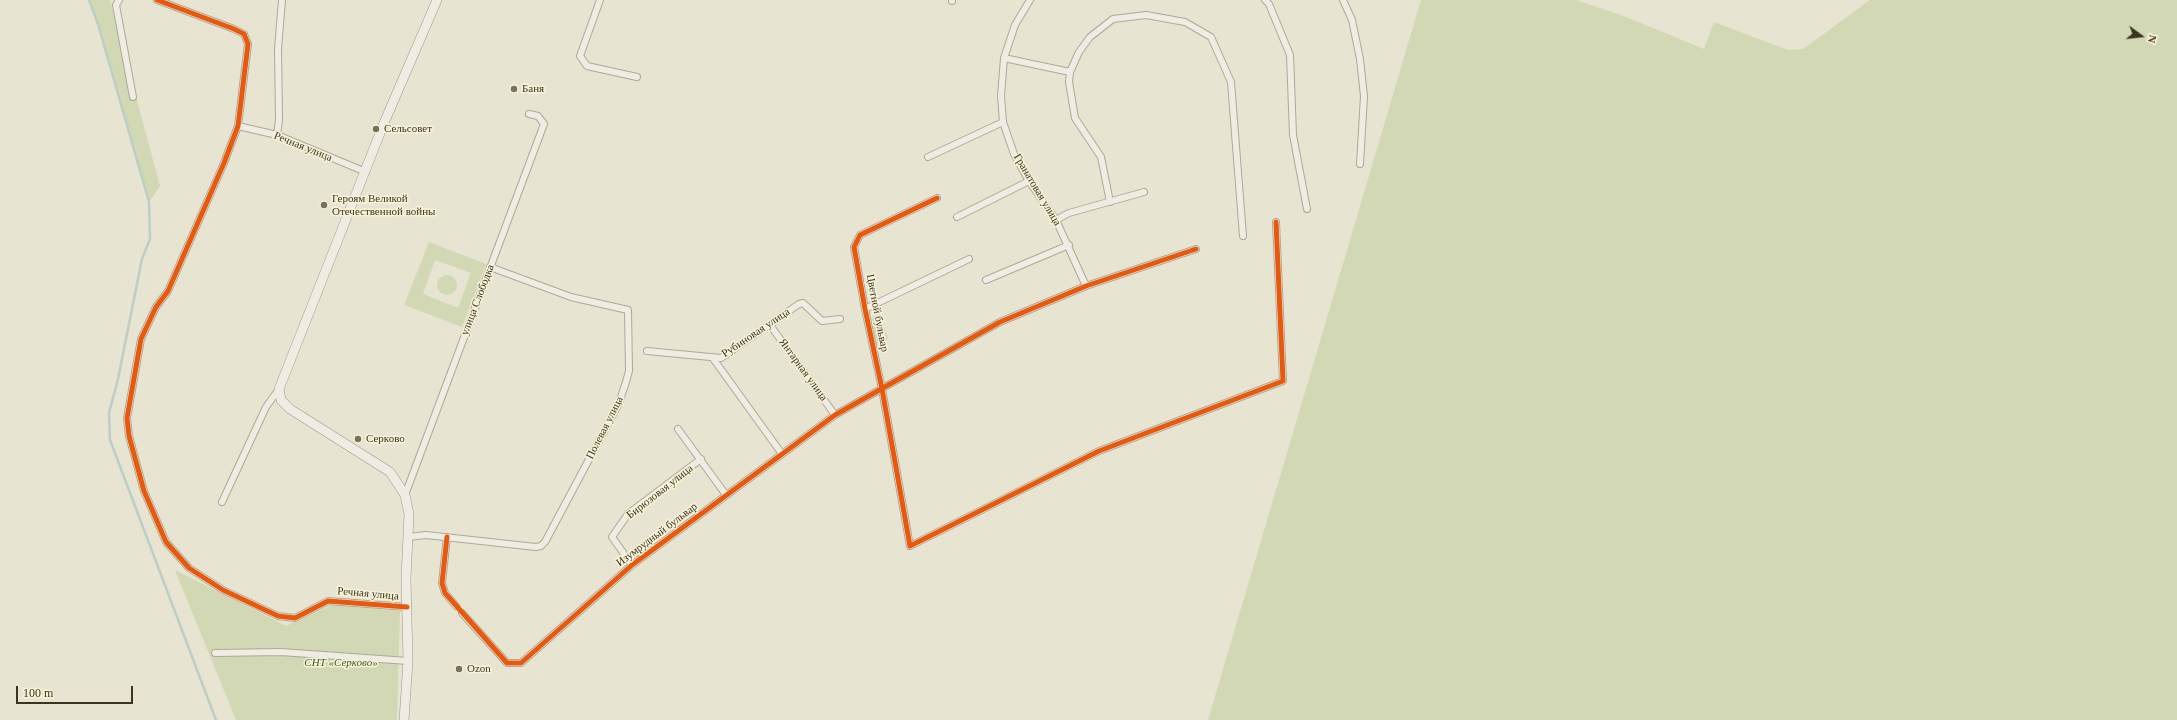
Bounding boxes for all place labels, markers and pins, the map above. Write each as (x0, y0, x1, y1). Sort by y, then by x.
place label: Баня (522, 82, 544, 96)
marker: Баня (509, 84, 519, 94)
place label: Сельсовет (384, 122, 432, 136)
marker: Сельсовет (371, 124, 381, 134)
place label: Героям Великой Отечественной войны (332, 192, 435, 218)
marker: Героям Великой Отечественной войны (319, 200, 329, 210)
place label: Серково (366, 432, 405, 446)
marker: Серково (353, 434, 363, 444)
place label: Ozon (467, 662, 491, 676)
marker: Ozon (454, 664, 464, 674)

